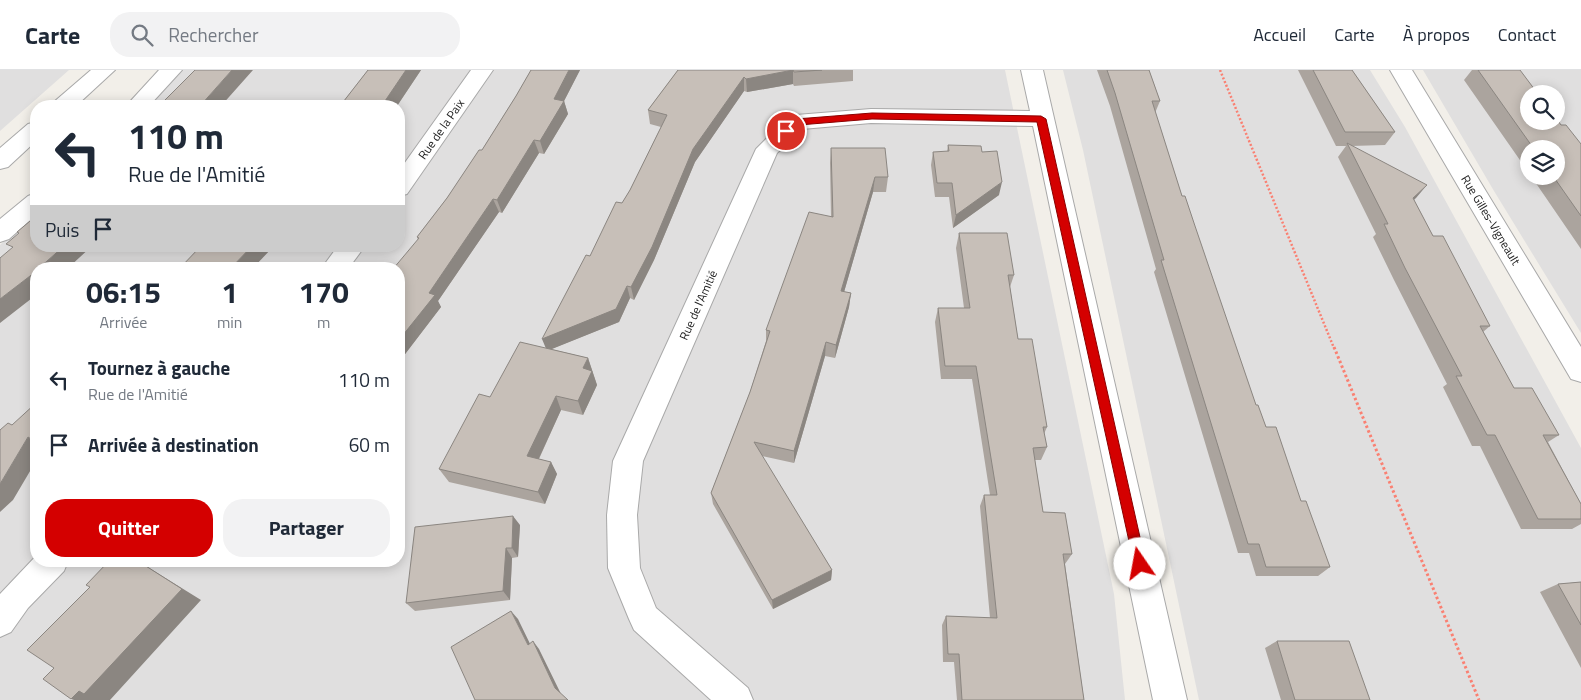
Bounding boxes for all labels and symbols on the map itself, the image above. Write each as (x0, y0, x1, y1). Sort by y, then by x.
street label: Rue de la Paix (413, 94, 469, 163)
pin (765, 110, 807, 152)
street label: Rue Gilles-Vigneault (1457, 171, 1526, 269)
street label: Rue de l'Amitié (674, 267, 722, 343)
position arrow (1113, 537, 1165, 589)

